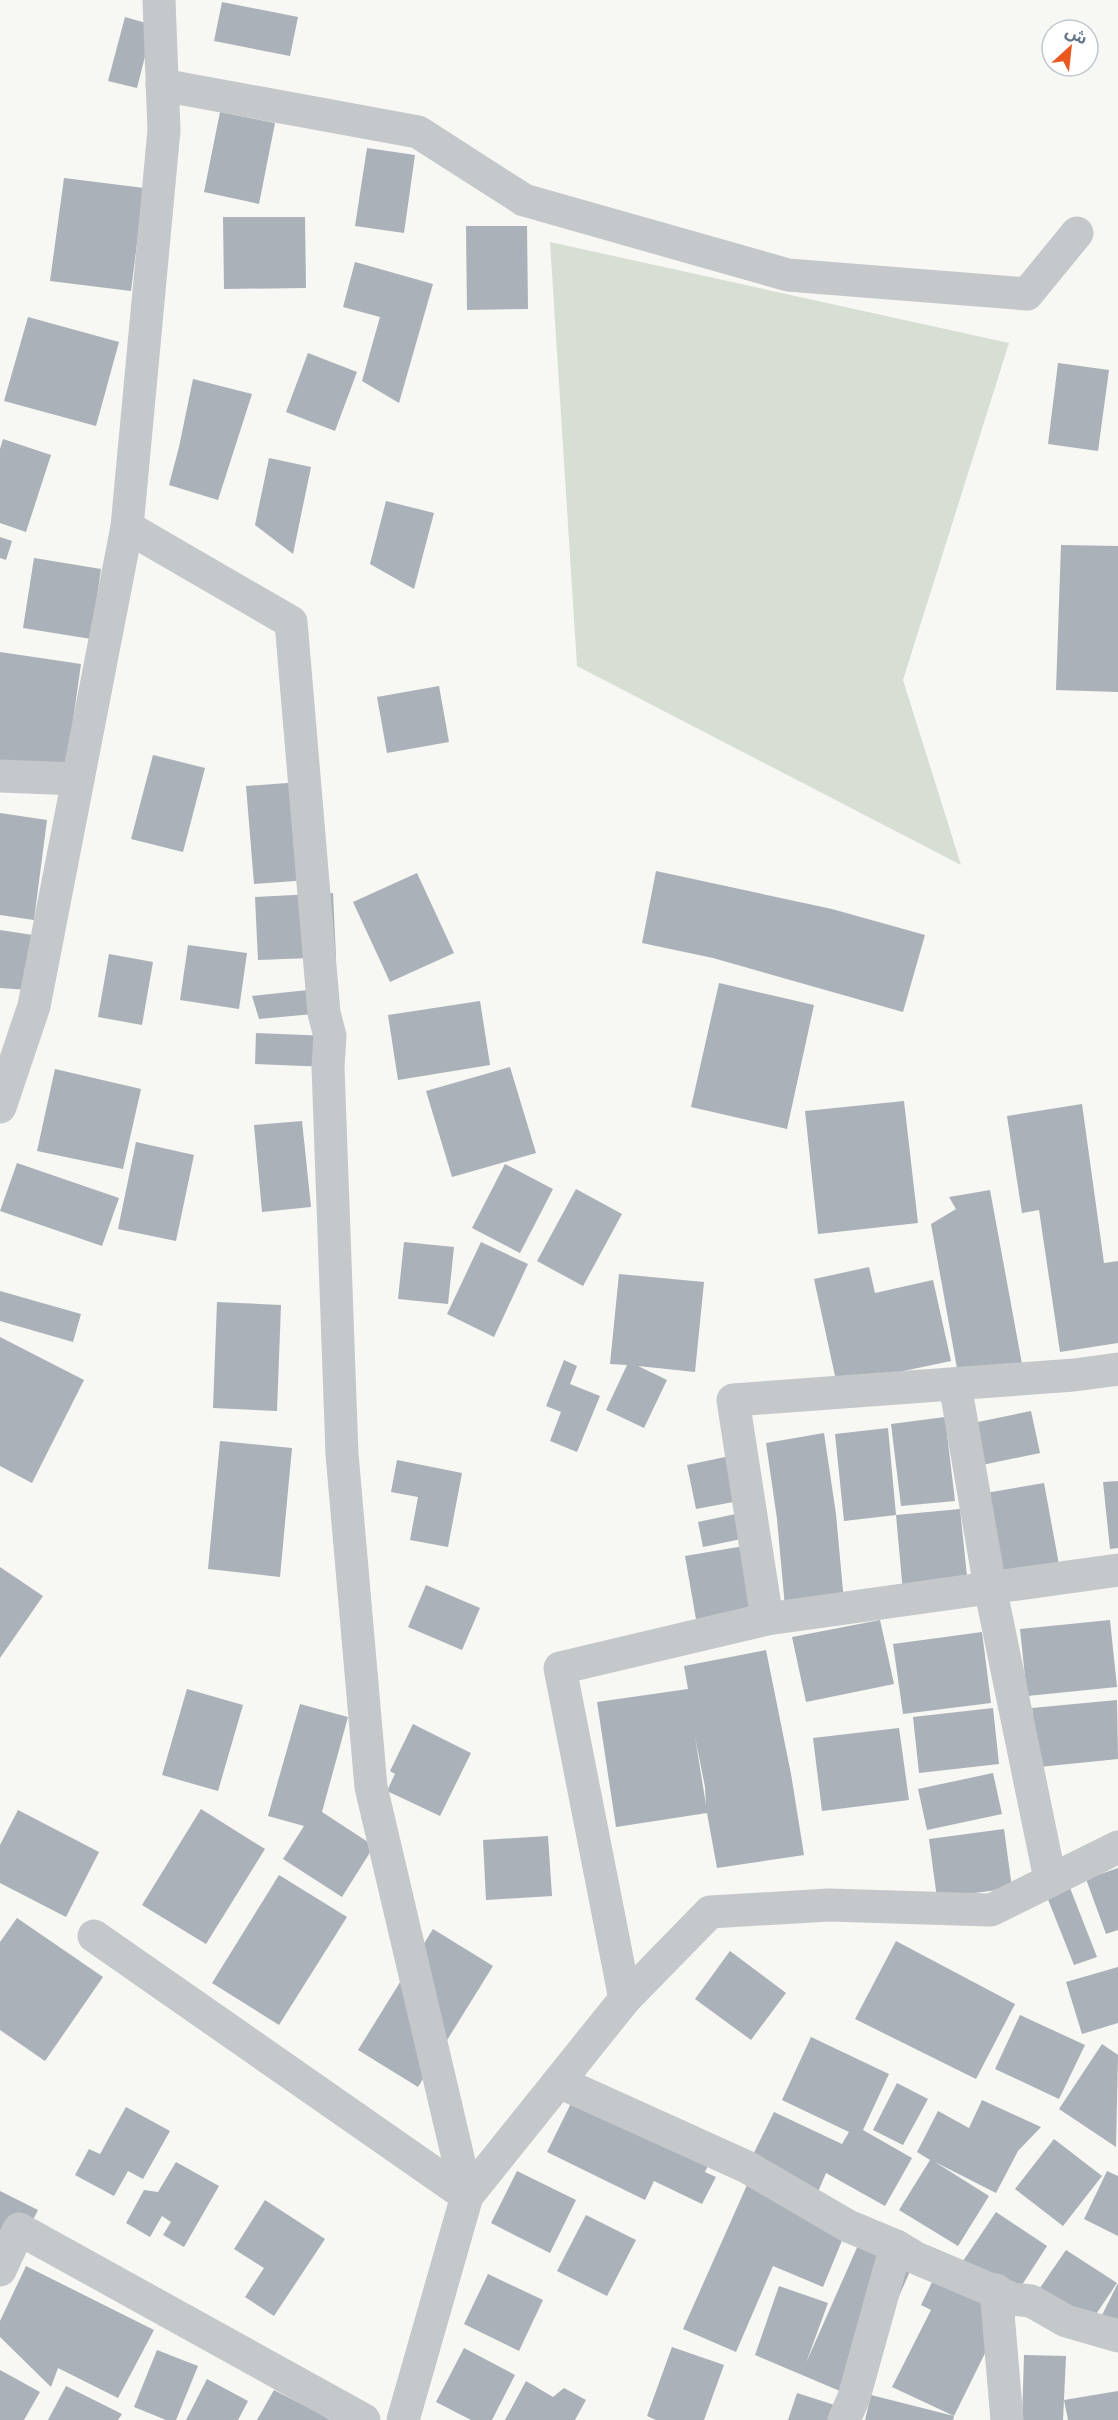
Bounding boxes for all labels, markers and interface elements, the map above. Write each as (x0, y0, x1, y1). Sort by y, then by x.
north arrow (1040, 18, 1100, 78)
text: ش (1062, 20, 1092, 49)

